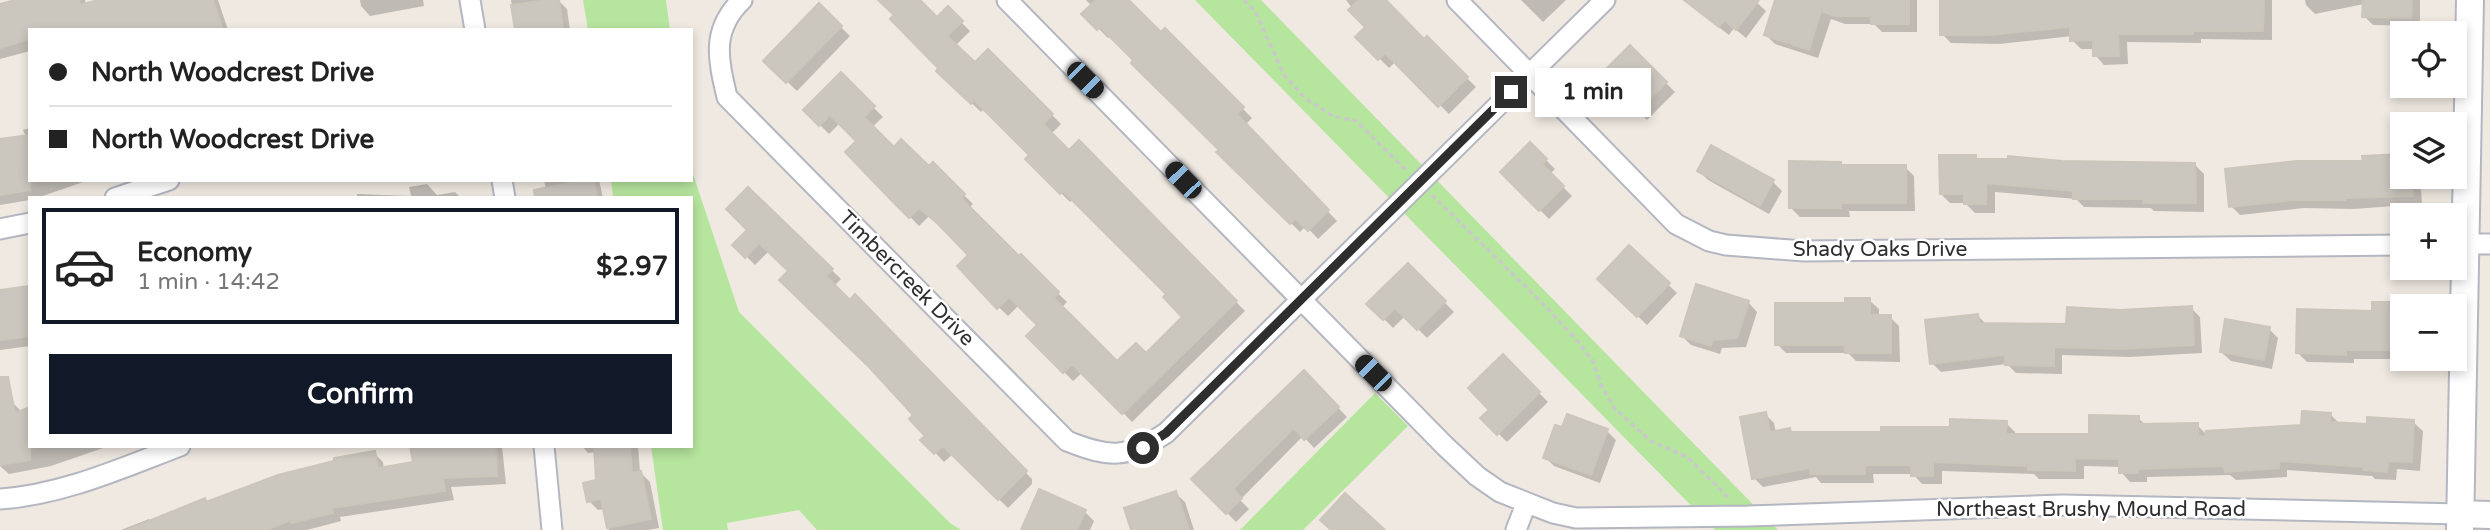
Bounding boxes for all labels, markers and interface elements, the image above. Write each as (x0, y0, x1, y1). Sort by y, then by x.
map controls (2390, 21, 2467, 371)
button: locate (2390, 21, 2467, 98)
text: North Woodcrest Drive (91, 57, 374, 88)
car (1063, 58, 1108, 102)
callout: 1 min (1536, 68, 1651, 116)
route end (1495, 76, 1527, 108)
text: 1 min (1562, 78, 1624, 106)
button: layers (2390, 112, 2467, 189)
text: North Woodcrest Drive (91, 124, 374, 155)
car (1161, 158, 1206, 202)
button: + (2390, 203, 2467, 280)
street label: Timbercreek Drive (834, 205, 980, 351)
icon: car (53, 235, 116, 298)
text: Economy (137, 237, 252, 268)
street label: Shady Oaks Drive (1793, 237, 1967, 262)
text: $2.97 (596, 251, 668, 282)
text: 1 min · 14:42 (137, 268, 280, 296)
button: − (2390, 294, 2467, 371)
car (1351, 351, 1396, 395)
button: Confirm (49, 354, 672, 434)
route start (1127, 432, 1159, 464)
street label: Northeast Brushy Mound Road (1936, 497, 2246, 522)

